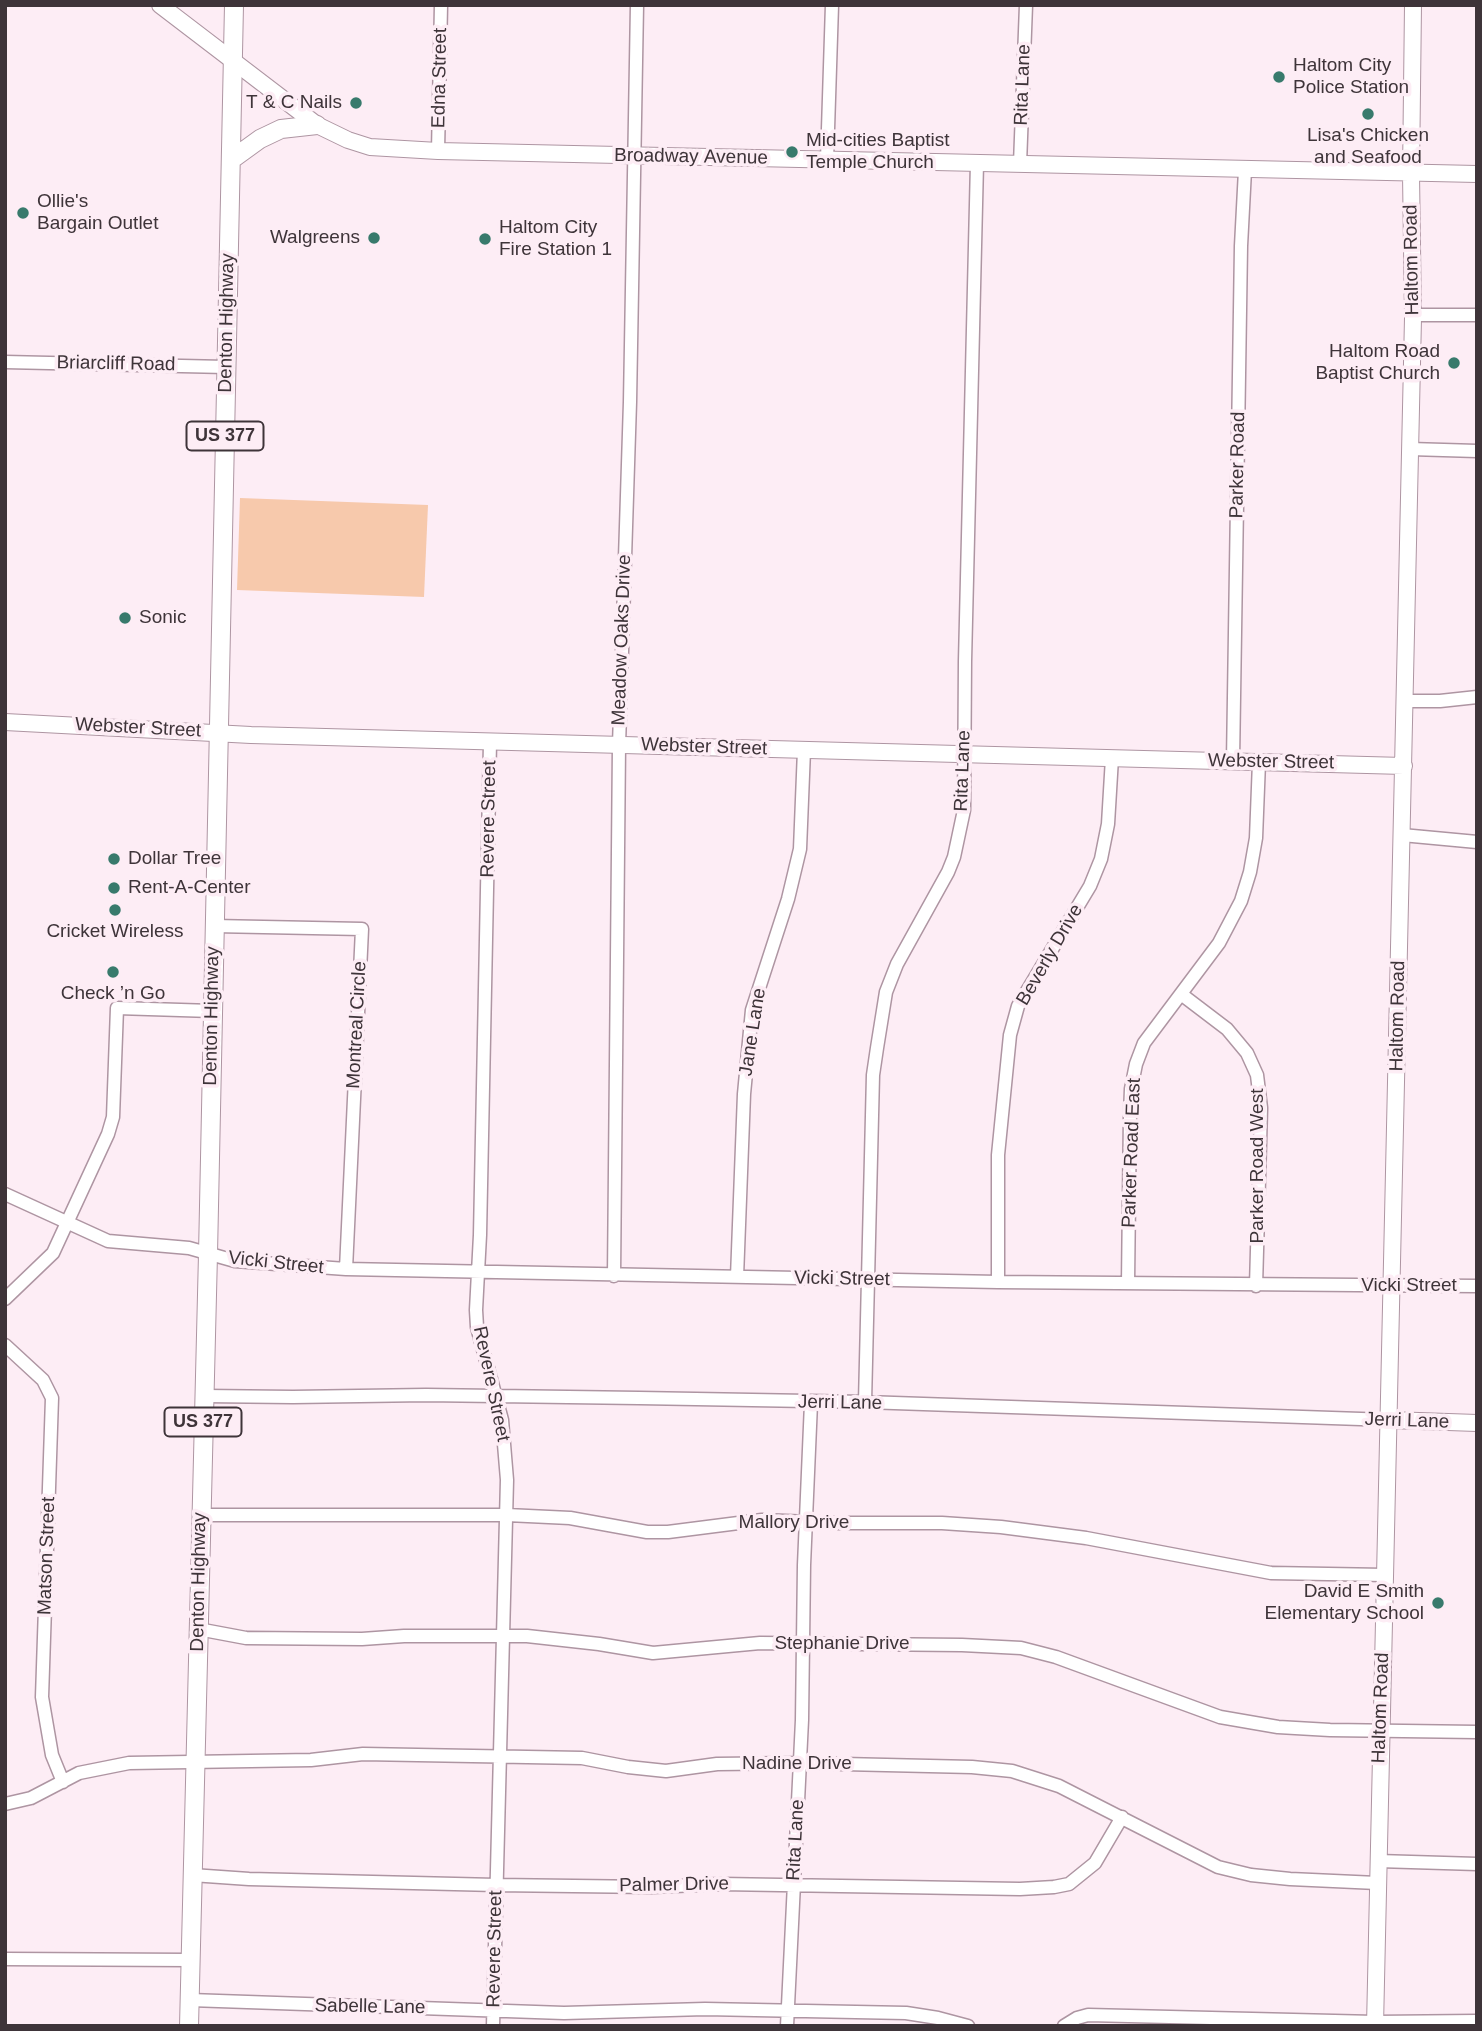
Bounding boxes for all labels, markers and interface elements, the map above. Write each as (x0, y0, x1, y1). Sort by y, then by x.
street label: Edna Street (428, 28, 452, 128)
street label: Rita Lane (1010, 44, 1036, 126)
place label: Haltom City Police Station (1293, 55, 1409, 99)
marker: Haltom City Police Station (1271, 69, 1287, 85)
place label: T & C Nails (246, 92, 342, 114)
marker: T & C Nails (348, 95, 364, 111)
marker: Lisa's Chicken and Seafood (1360, 106, 1376, 122)
place label: Lisa's Chicken and Seafood (1307, 125, 1429, 169)
place label: Mid-cities Baptist Temple Church (806, 130, 950, 174)
street label: Broadway Avenue (614, 144, 768, 170)
marker: Mid-cities Baptist Temple Church (784, 144, 800, 160)
place label: Ollie's Bargain Outlet (37, 191, 158, 235)
street label: Haltom Road (1400, 204, 1424, 316)
marker: Ollie's Bargain Outlet (15, 205, 31, 221)
place label: Haltom City Fire Station 1 (499, 217, 612, 261)
place label: Walgreens (270, 227, 360, 249)
marker: Walgreens (366, 230, 382, 246)
marker: Haltom City Fire Station 1 (477, 231, 493, 247)
street label: Denton Highway (214, 253, 240, 393)
place label: Haltom Road Baptist Church (1315, 341, 1440, 385)
street label: Briarcliff Road (56, 352, 176, 376)
marker: Haltom Road Baptist Church (1446, 355, 1462, 371)
street label: Parker Road (1226, 411, 1250, 519)
road number: US 377 (187, 422, 264, 450)
street label: Meadow Oaks Drive (608, 554, 636, 726)
place label: Sonic (139, 607, 187, 629)
marker: Sonic (117, 610, 133, 626)
street label: Webster Street (74, 713, 202, 743)
street label: Rita Lane (950, 730, 976, 812)
street label: Webster Street (640, 733, 768, 761)
street label: Webster Street (1208, 749, 1334, 775)
street label: Revere Street (477, 760, 501, 878)
place label: Dollar Tree (128, 848, 221, 870)
marker: Dollar Tree (106, 851, 122, 867)
place label: Rent-A-Center (128, 877, 250, 899)
marker: Rent-A-Center (106, 880, 122, 896)
street label: Beverly Drive (1012, 900, 1088, 1010)
marker: Cricket Wireless (107, 902, 123, 918)
place label: Cricket Wireless (46, 921, 184, 943)
street label: Denton Highway (199, 946, 225, 1086)
street label: Haltom Road (1386, 960, 1410, 1072)
street label: Montreal Circle (342, 961, 372, 1089)
marker: Check ’n Go (105, 964, 121, 980)
place label: Check ’n Go (61, 983, 165, 1005)
street label: Jane Lane (735, 986, 771, 1078)
street label: Parker Road East (1118, 1078, 1146, 1228)
street label: Parker Road West (1247, 1089, 1269, 1243)
street label: Vicki Street (227, 1247, 325, 1279)
street label: Vicki Street (794, 1267, 890, 1291)
street label: Vicki Street (1361, 1275, 1457, 1297)
street label: Revere Street (468, 1324, 514, 1444)
street label: Jerri Lane (798, 1391, 882, 1415)
road number: US 377 (164, 1408, 242, 1436)
street label: Jerri Lane (1364, 1408, 1450, 1434)
street label: Matson Street (34, 1496, 60, 1616)
street label: Denton Highway (186, 1512, 212, 1652)
street label: Mallory Drive (739, 1512, 849, 1534)
place label: David E Smith Elementary School (1265, 1581, 1424, 1625)
marker: David E Smith Elementary School (1430, 1595, 1446, 1611)
street label: Stephanie Drive (774, 1633, 910, 1655)
street label: Haltom Road (1368, 1652, 1394, 1764)
street label: Nadine Drive (742, 1753, 852, 1775)
street label: Rita Lane (782, 1799, 810, 1881)
street label: Palmer Drive (619, 1873, 729, 1897)
street label: Revere Street (483, 1890, 507, 2008)
street label: Sabelle Lane (314, 1995, 426, 2019)

